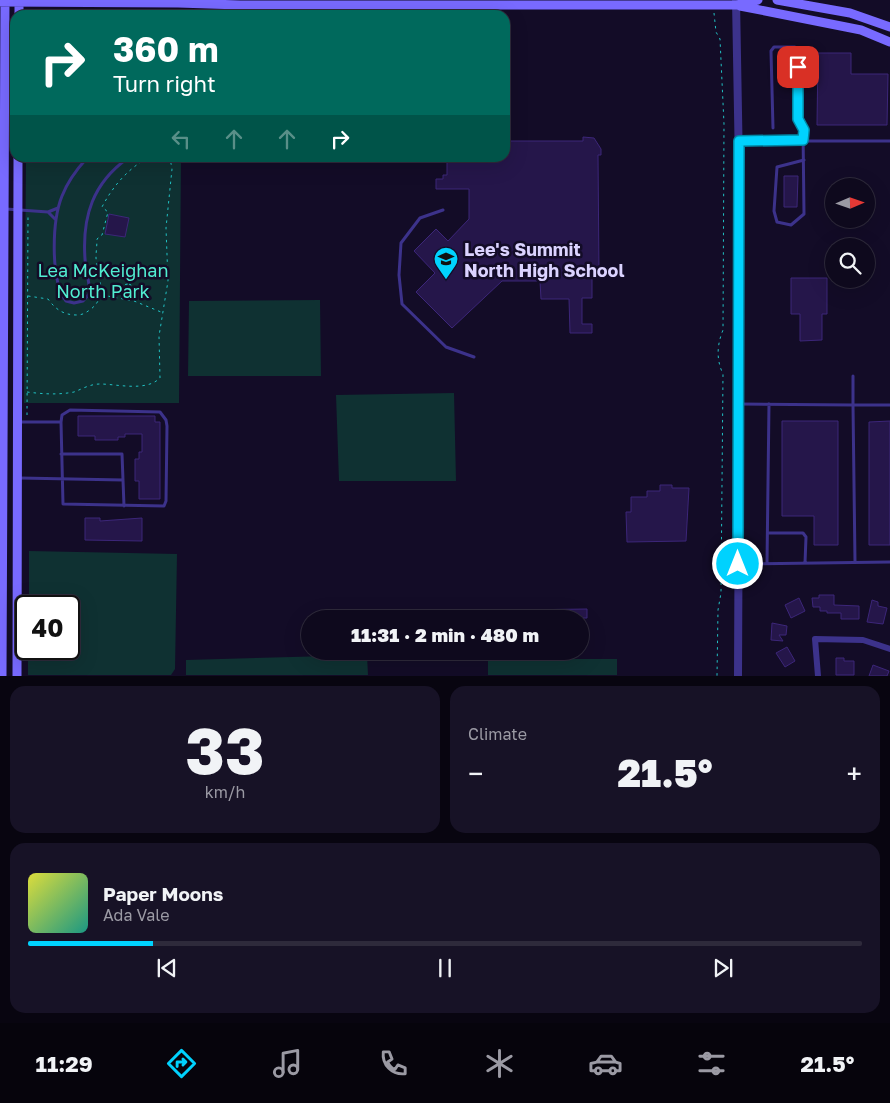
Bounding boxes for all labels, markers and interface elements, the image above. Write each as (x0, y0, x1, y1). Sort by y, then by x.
text: 360 m (113, 28, 219, 70)
icon: right (30, 30, 95, 95)
pin (777, 46, 819, 88)
icon: arrive (784, 53, 812, 81)
text: Turn right (113, 70, 216, 97)
icon: left (167, 125, 195, 153)
icon: ahead (220, 125, 248, 153)
icon: ahead (273, 125, 301, 153)
icon: right (326, 125, 354, 153)
north arrow (825, 178, 875, 228)
map controls (825, 178, 875, 288)
place label: Lee's Summit North High School (464, 238, 624, 281)
button: search (825, 238, 875, 288)
school or university icon: Lee's Summit North High School (433, 246, 459, 280)
park label: Lea McKeighan North Park (37, 259, 169, 302)
position arrow (711, 537, 763, 589)
speed limit sign: 40 (15, 595, 80, 660)
text: 11:31 · 2 min · 480 m (351, 623, 539, 646)
text: 33 (185, 710, 265, 788)
text: Climate (468, 724, 527, 744)
text: 21.5° (618, 750, 712, 795)
text: − (468, 757, 483, 790)
text: + (847, 757, 862, 790)
text: km/h (205, 782, 245, 802)
text: Paper Moons (103, 882, 223, 905)
text: Ada Vale (103, 905, 169, 925)
icon: previous (153, 954, 181, 982)
icon: pause (431, 954, 459, 982)
icon: next (709, 954, 737, 982)
icon: directions (164, 1046, 199, 1081)
icon: music (270, 1046, 305, 1081)
icon: phone (376, 1046, 411, 1081)
icon: climate (482, 1046, 517, 1081)
icon: car (588, 1046, 623, 1081)
icon: filters (694, 1046, 729, 1081)
text: 11:29 (36, 1050, 93, 1077)
text: 21.5° (801, 1050, 854, 1077)

